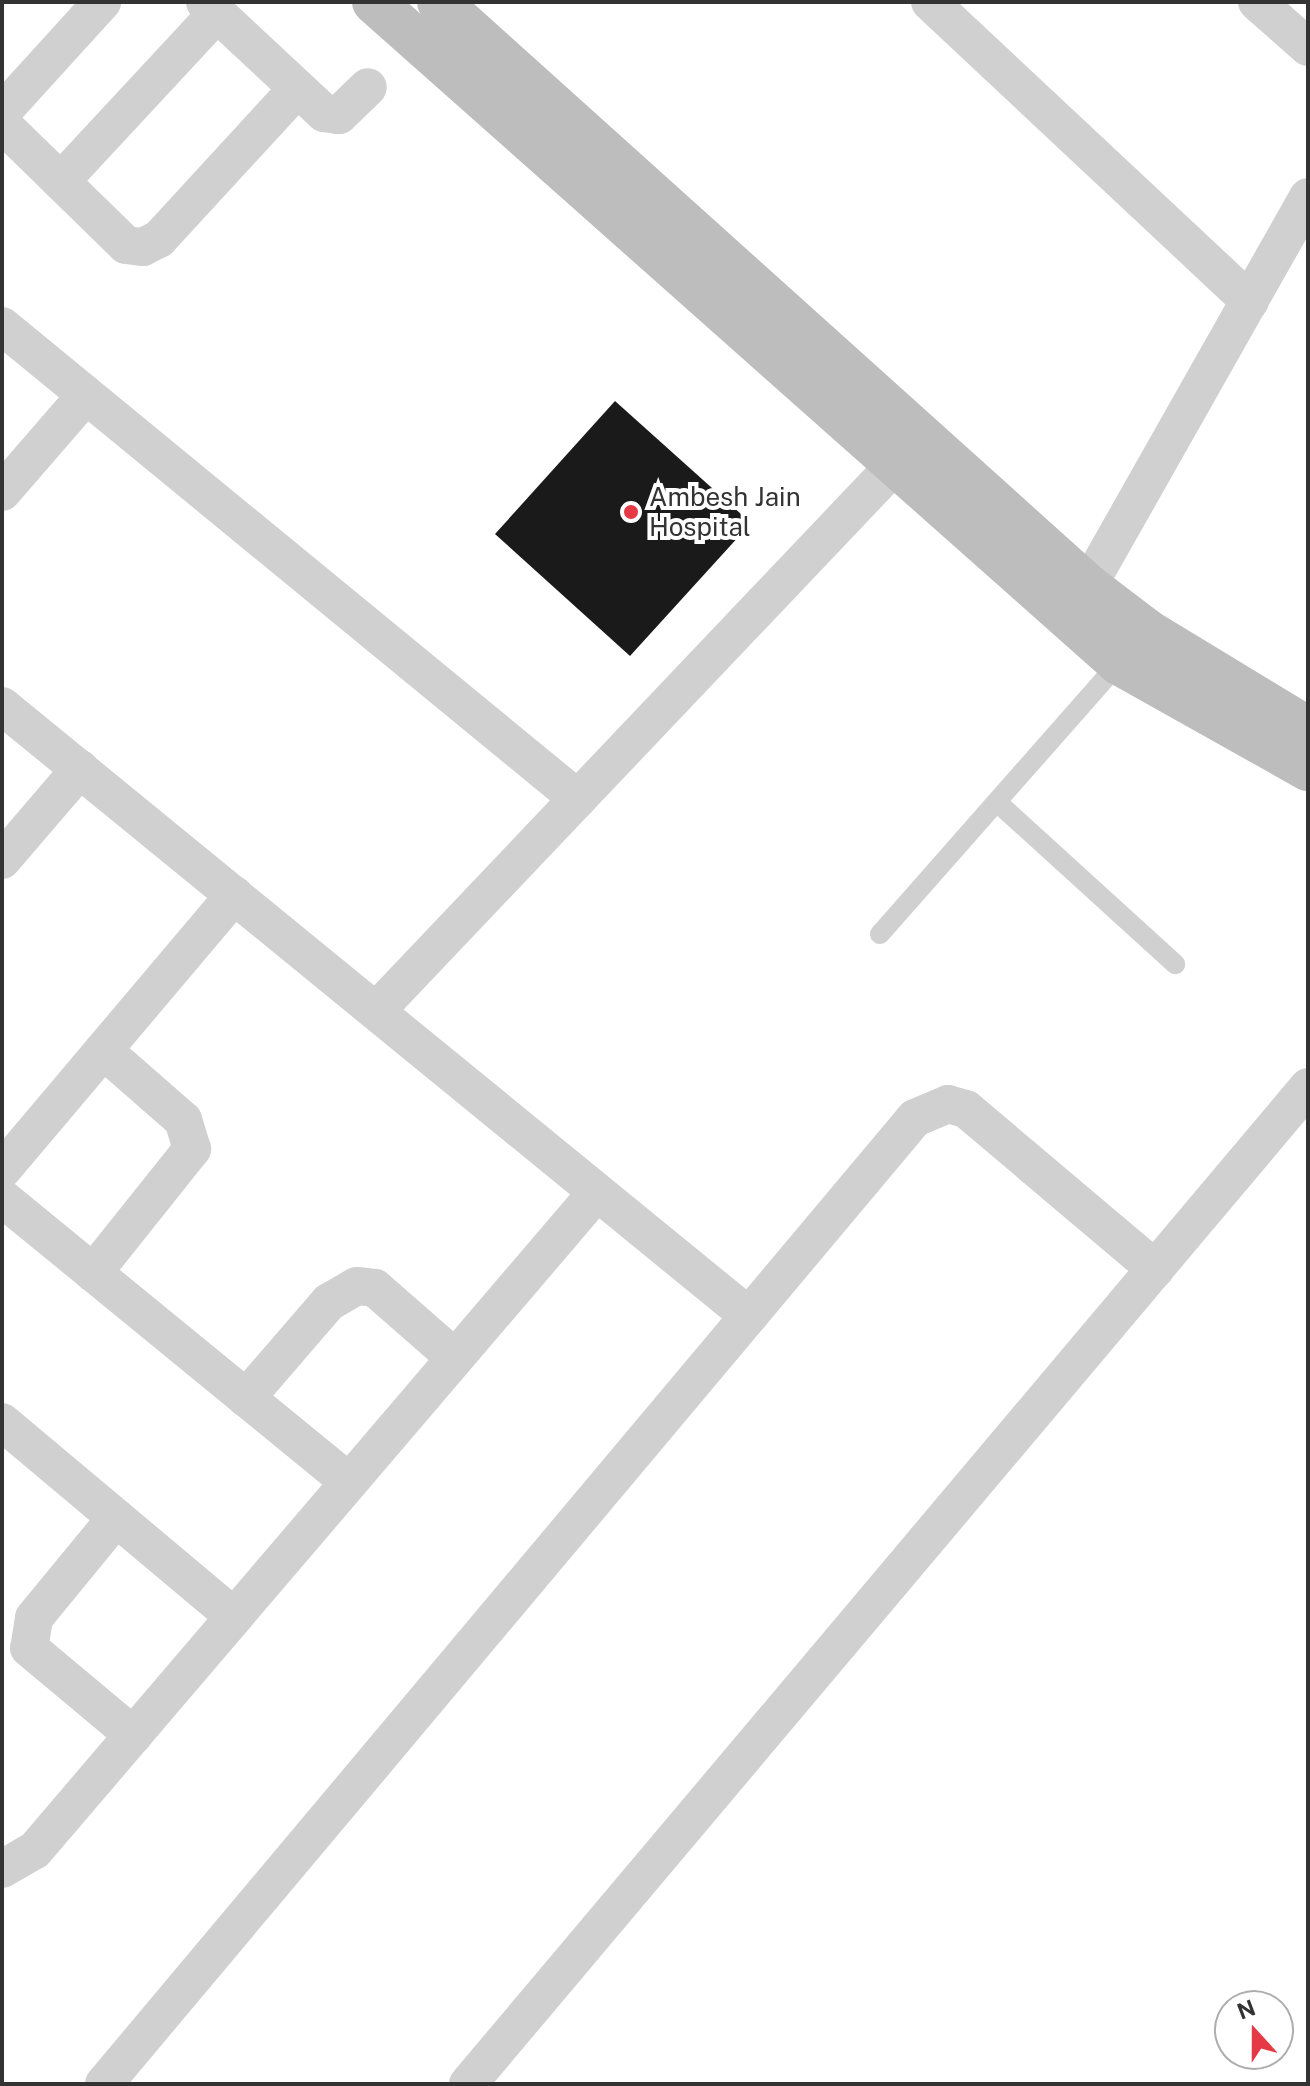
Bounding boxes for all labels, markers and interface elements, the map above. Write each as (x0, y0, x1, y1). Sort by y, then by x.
place label: Ambesh Jain Hospital (649, 481, 801, 542)
marker: Ambesh Jain Hospital (620, 501, 642, 523)
north arrow (1214, 1990, 1294, 2070)
text: N (1233, 1994, 1259, 2025)

